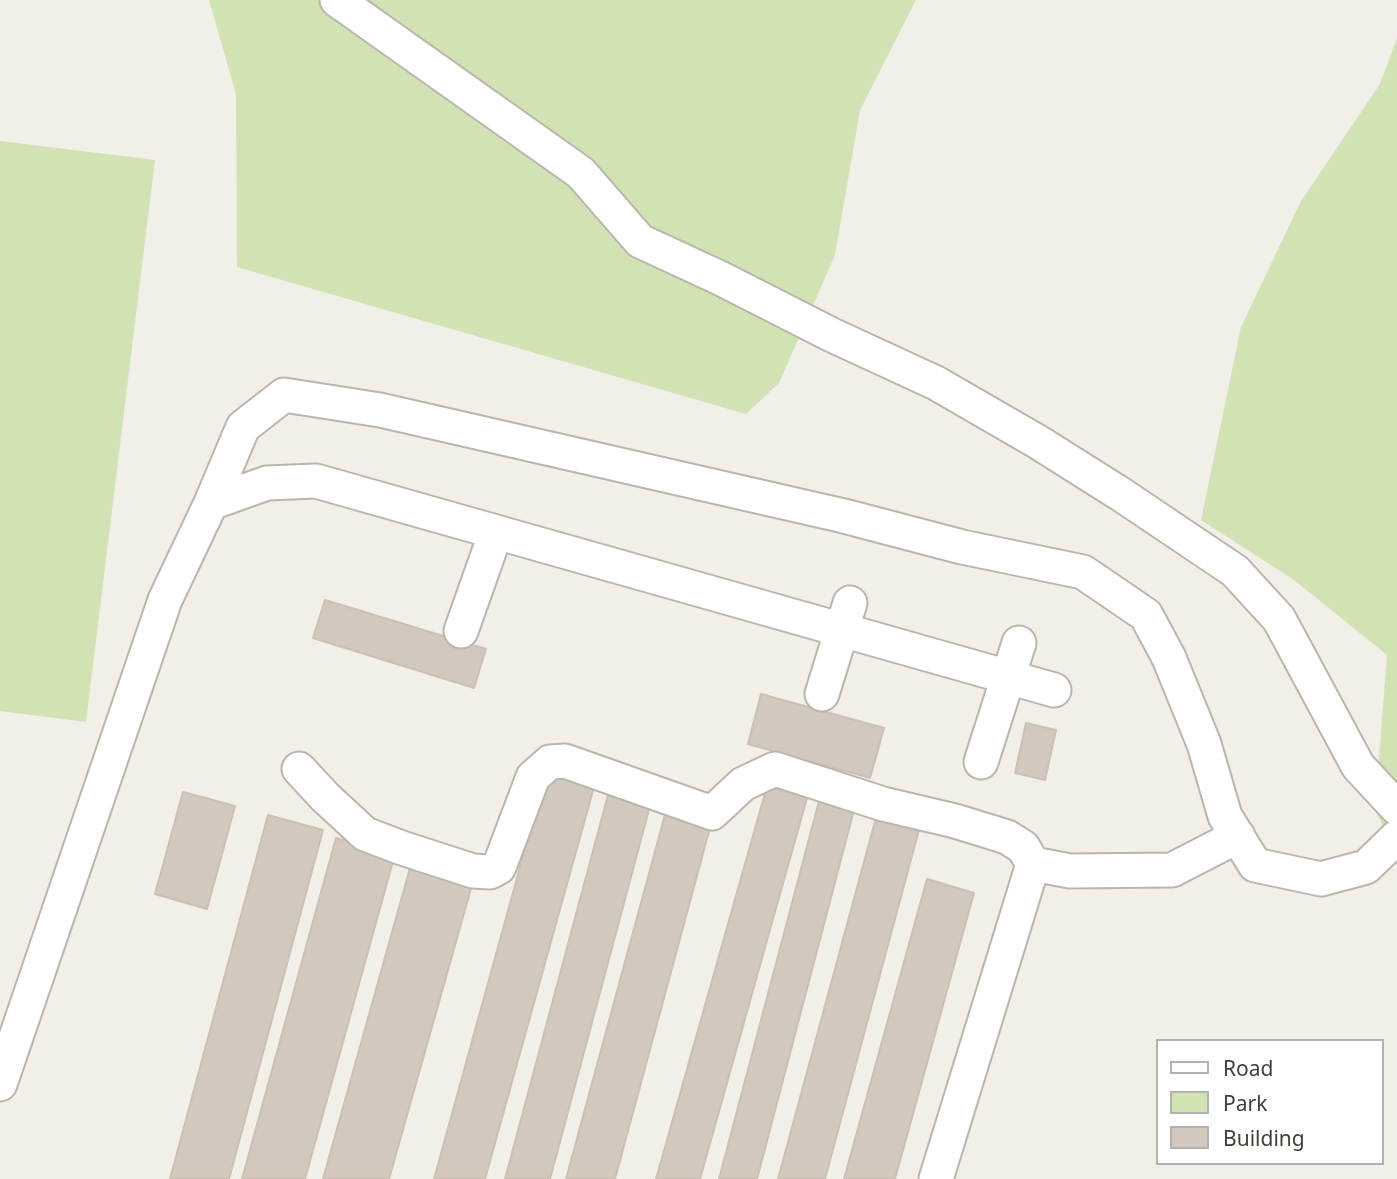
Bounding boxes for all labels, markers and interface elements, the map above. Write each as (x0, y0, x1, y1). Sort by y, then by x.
legend (1156, 1039, 1383, 1165)
text: Road (1223, 1054, 1273, 1082)
text: Park (1223, 1089, 1267, 1117)
text: Building (1223, 1124, 1305, 1152)

